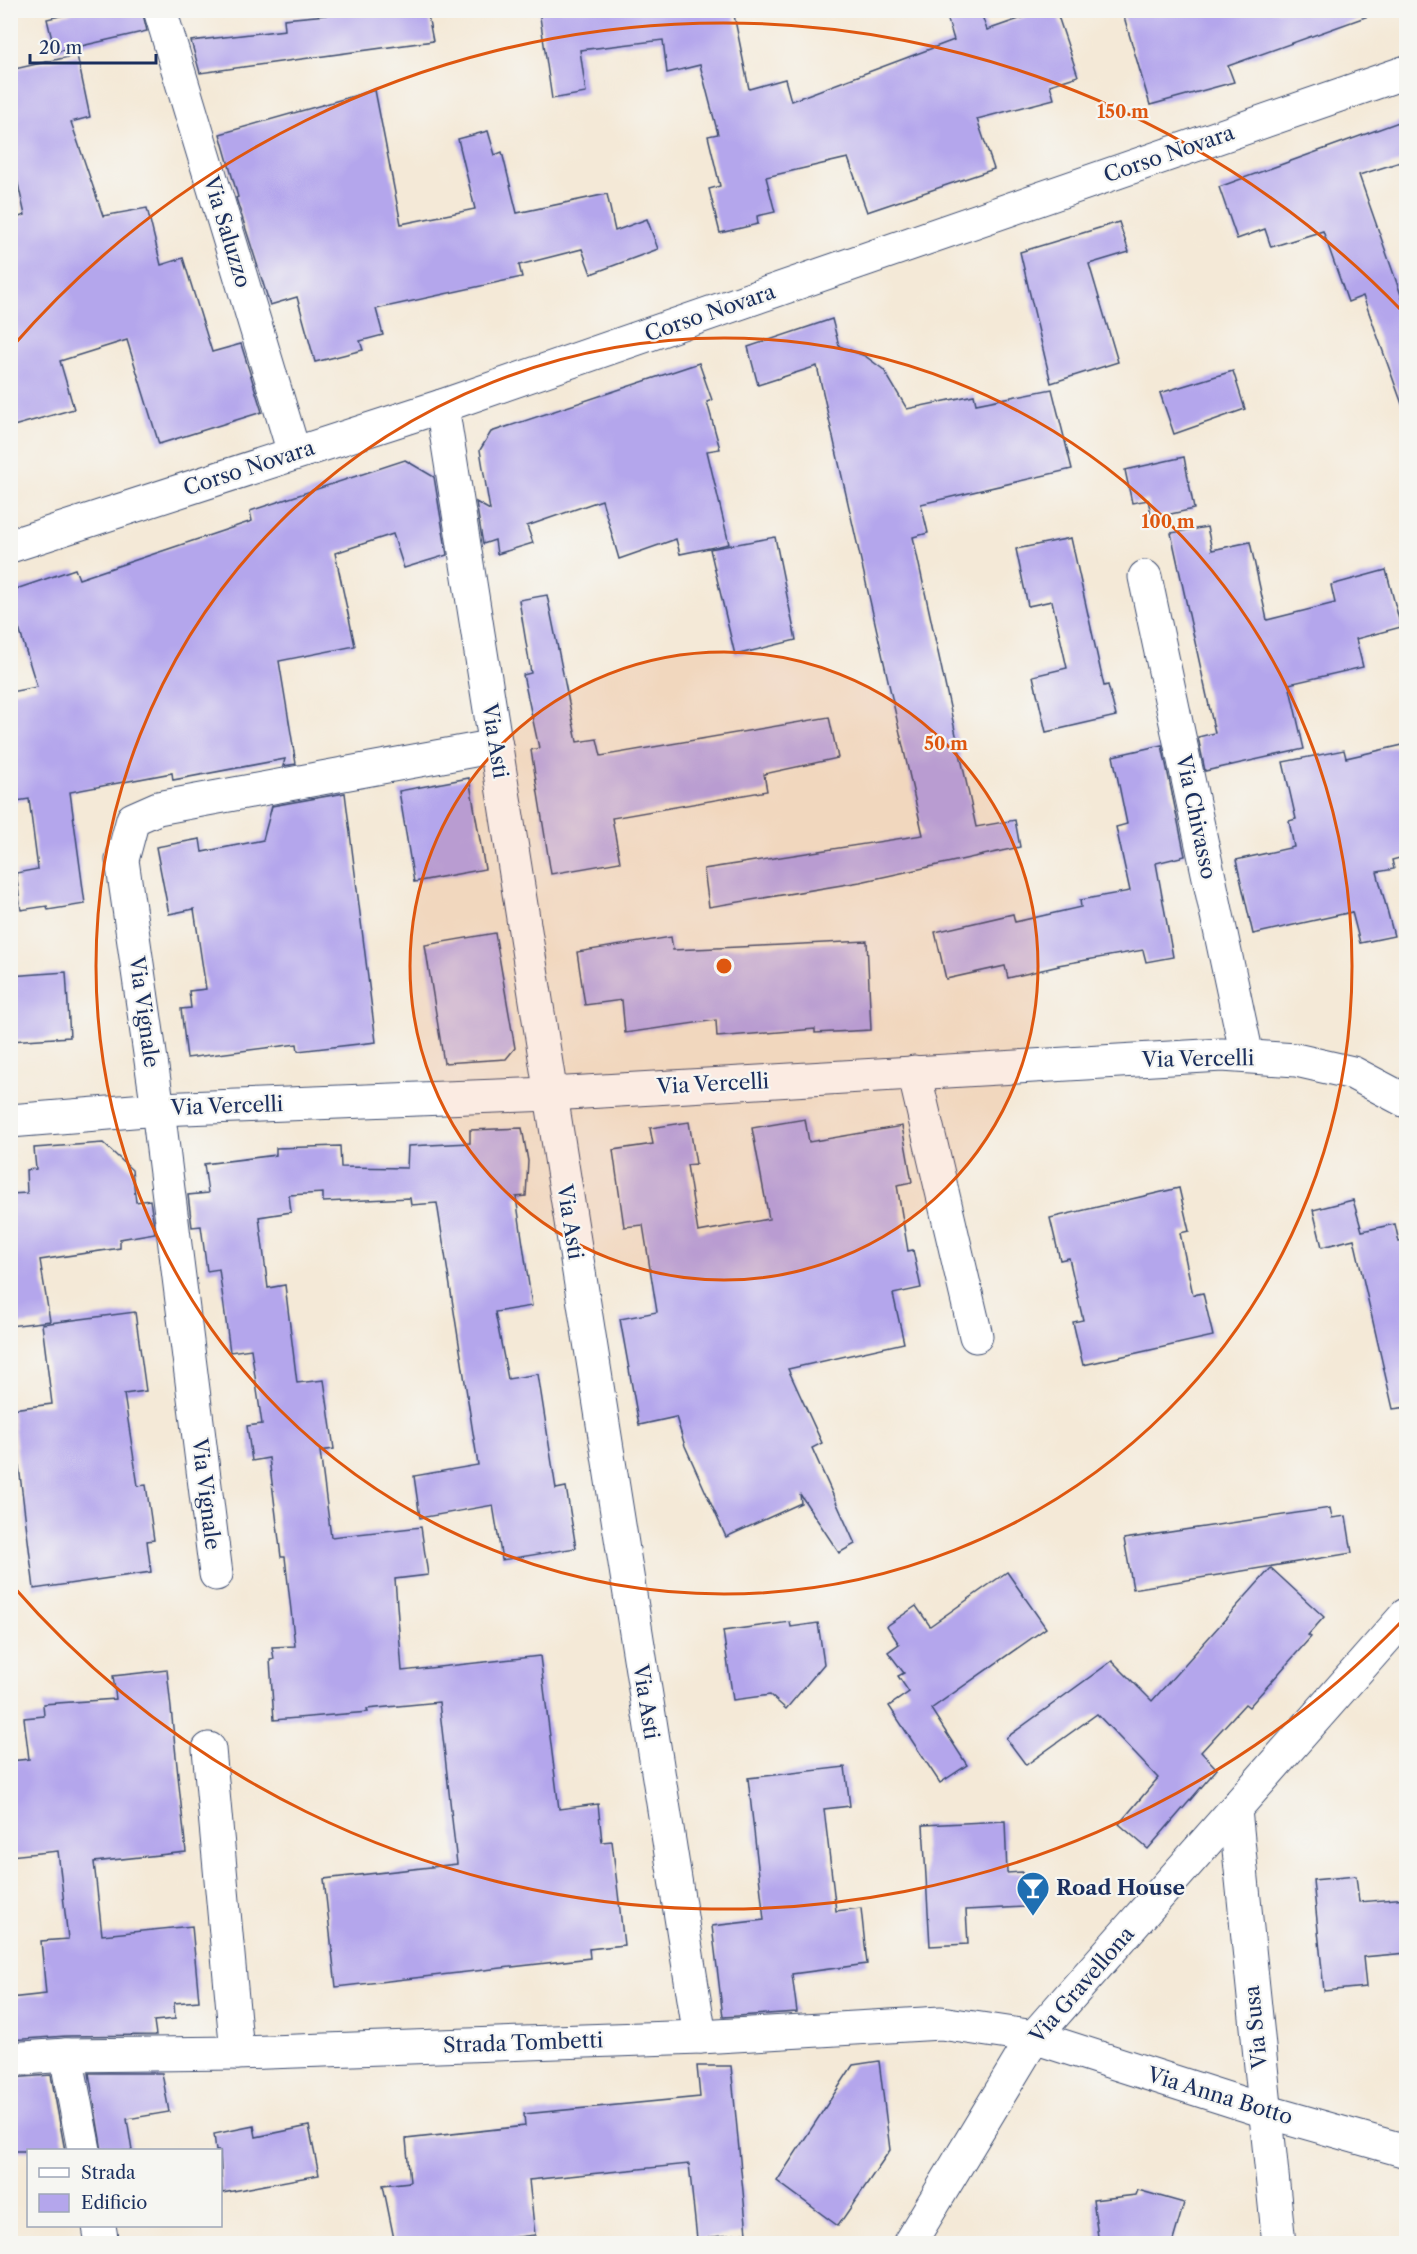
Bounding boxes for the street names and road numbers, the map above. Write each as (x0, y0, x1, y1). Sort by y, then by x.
street label: Corso Novara (1100, 119, 1238, 188)
street label: Via Saluzzo (198, 172, 256, 291)
street label: Corso Novara (641, 278, 779, 347)
street label: Corso Novara (180, 434, 318, 500)
street label: Via Asti (477, 701, 514, 780)
street label: Via Chivasso (1171, 751, 1222, 881)
street label: Via Vignale (124, 954, 165, 1069)
street label: Via Vercelli (1141, 1045, 1254, 1072)
street label: Via Vercelli (655, 1068, 770, 1099)
street label: Via Vercelli (169, 1091, 284, 1120)
street label: Via Asti (552, 1182, 589, 1261)
street label: Via Vignale (187, 1436, 226, 1551)
street label: Via Asti (628, 1662, 665, 1741)
street label: Via Gravellona (1024, 1921, 1140, 2049)
street label: Via Susa (1239, 1983, 1272, 2071)
street label: Strada Tombetti (442, 2027, 604, 2058)
street label: Via Anna Botto (1143, 2061, 1296, 2129)

